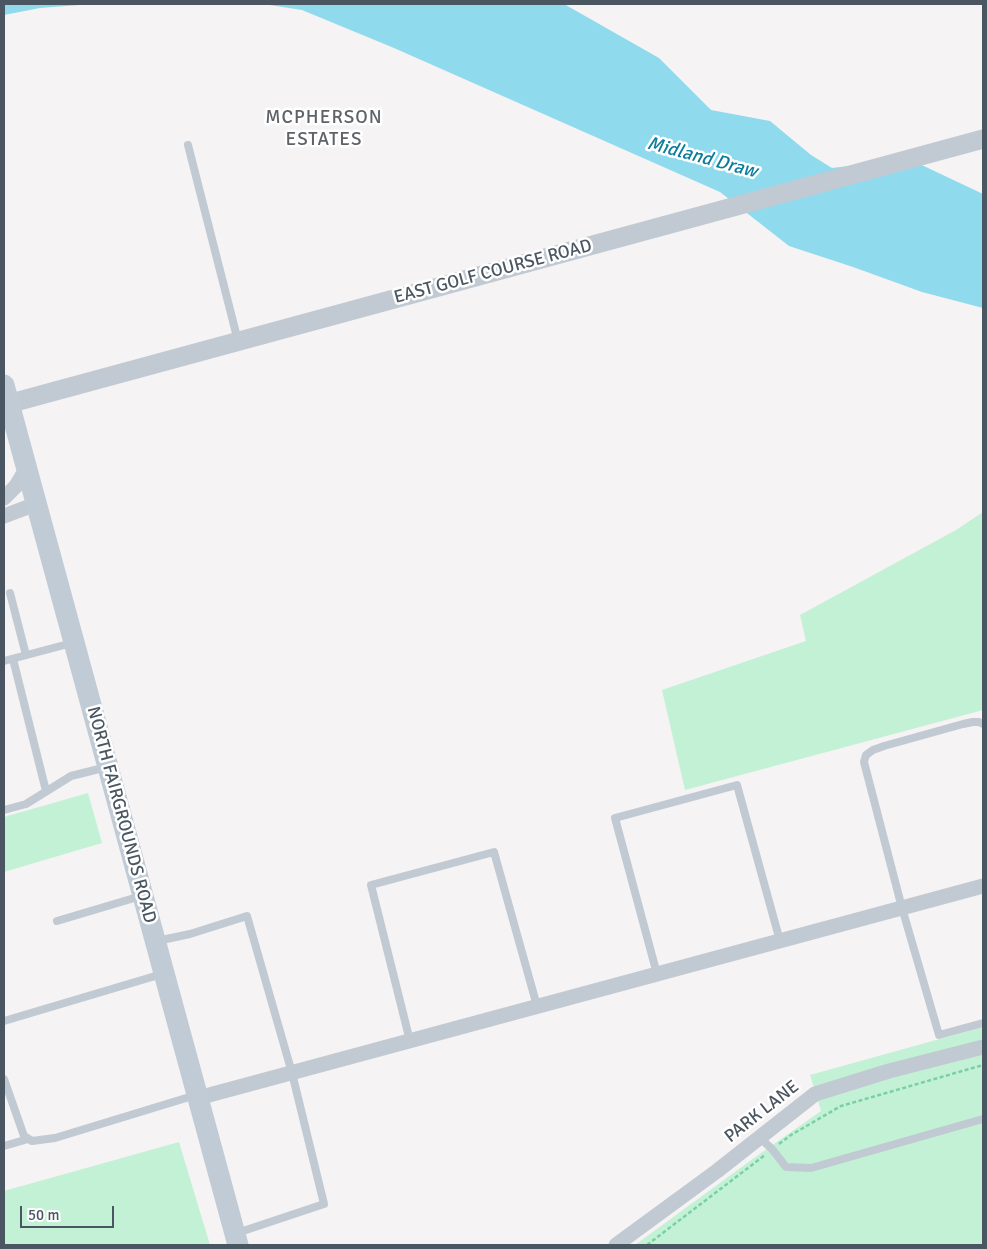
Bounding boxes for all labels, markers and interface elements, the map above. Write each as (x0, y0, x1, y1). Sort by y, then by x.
district label: MCPHERSON ESTATES (264, 107, 384, 151)
water label: Midland Draw (645, 132, 759, 184)
street label: EAST GOLF COURSE ROAD (392, 235, 594, 309)
street label: NORTH FAIRGROUNDS ROAD (82, 704, 160, 926)
street label: PARK LANE (721, 1076, 803, 1148)
scale bar (22, 1196, 116, 1228)
text: 50 m (28, 1206, 59, 1224)

